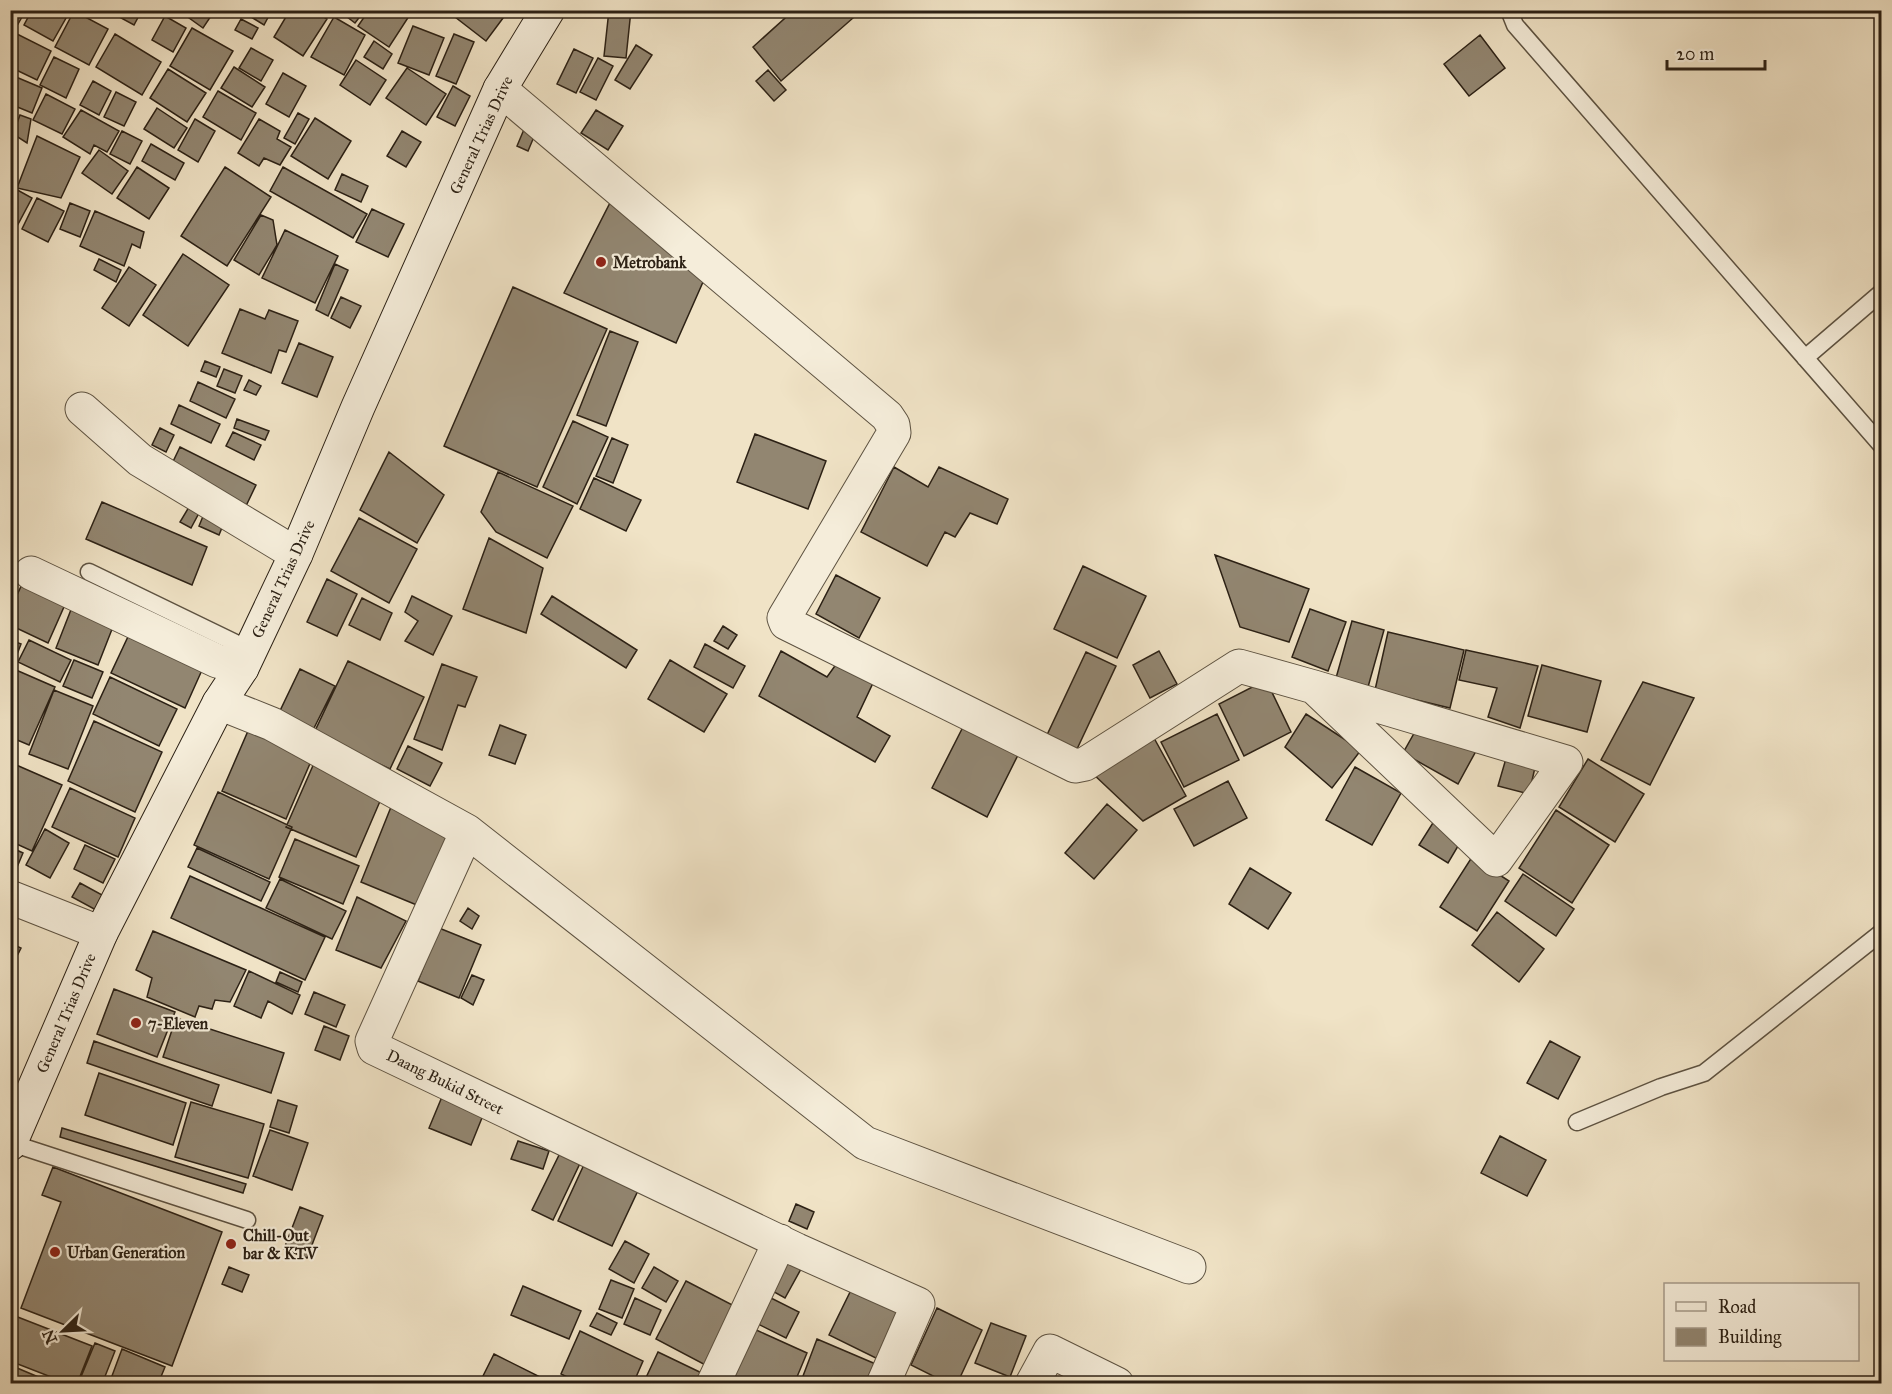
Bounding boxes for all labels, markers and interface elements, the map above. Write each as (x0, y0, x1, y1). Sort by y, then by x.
scale bar (1667, 33, 1764, 71)
text: 20 m (1676, 43, 1714, 65)
street label: General Trias Drive (445, 73, 517, 197)
place label: Metrobank (613, 253, 687, 272)
marker: Metrobank (594, 255, 608, 269)
street label: General Trias Drive (247, 517, 319, 641)
street label: General Trias Drive (32, 950, 100, 1076)
place label: 7-Eleven (148, 1014, 209, 1033)
marker: 7-Eleven (129, 1016, 143, 1030)
street label: Daang Bukid Street (383, 1045, 507, 1120)
place label: Chill-Out bar & KTV (242, 1226, 318, 1263)
marker: Chill-Out bar & KTV (224, 1237, 238, 1251)
place label: Urban Generation (67, 1243, 185, 1262)
marker: Urban Generation (48, 1245, 62, 1259)
legend (1664, 1283, 1859, 1361)
text: Road (1718, 1296, 1756, 1318)
north arrow (33, 1301, 93, 1361)
text: N (38, 1326, 61, 1347)
text: Building (1718, 1326, 1782, 1349)

